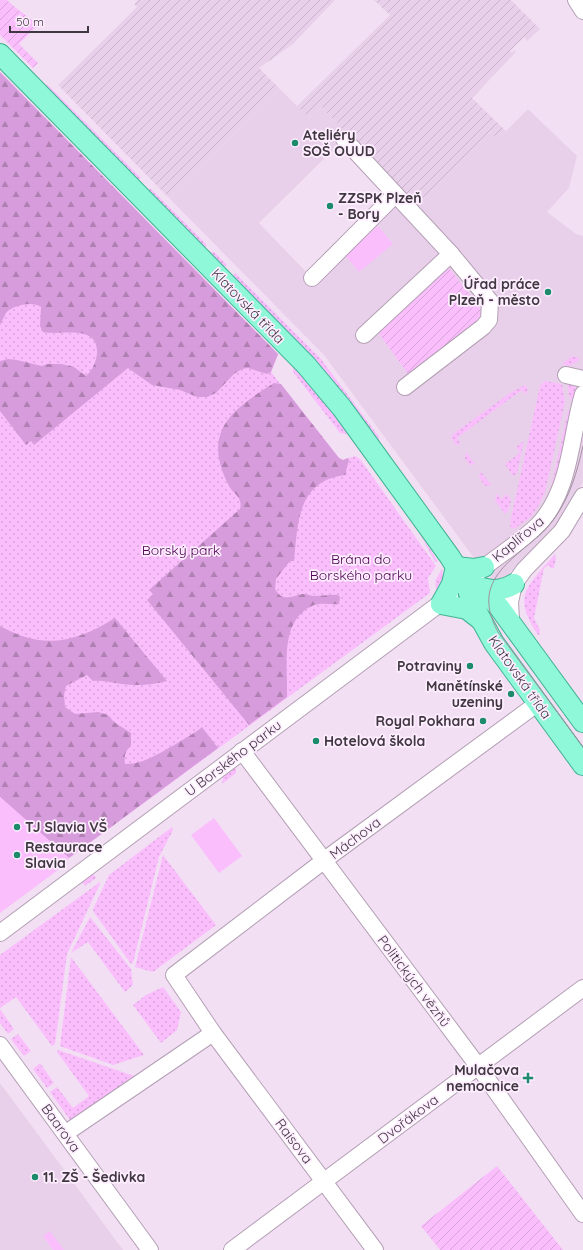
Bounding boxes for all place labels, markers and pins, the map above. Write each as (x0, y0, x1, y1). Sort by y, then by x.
place label: Ateliéry SOŠ OUUD (303, 126, 375, 160)
marker: Ateliéry SOŠ OUUD (290, 138, 300, 148)
place label: ZZSPK Plzeň - Bory (338, 189, 422, 223)
marker: ZZSPK Plzeň - Bory (325, 201, 335, 211)
place label: Úřad práce Plzeň - město (449, 275, 540, 309)
marker: Úřad práce Plzeň - město (543, 287, 553, 297)
place label: Potraviny (397, 657, 462, 675)
marker: Potraviny (465, 661, 475, 671)
place label: Manětínské uzeniny (426, 677, 503, 711)
marker: Manětínské uzeniny (506, 689, 516, 699)
place label: Royal Pokhara (375, 712, 475, 730)
marker: Royal Pokhara (478, 716, 488, 726)
place label: Hotelová škola (324, 732, 425, 750)
marker: Hotelová škola (311, 736, 321, 746)
place label: TJ Slavia VŠ (25, 818, 107, 836)
marker: TJ Slavia VŠ (12, 822, 22, 832)
place label: Restaurace Slavia (25, 838, 102, 872)
marker: Restaurace Slavia (12, 850, 22, 860)
place label: Mulačova nemocnice (446, 1061, 519, 1095)
marker: Mulačova nemocnice (522, 1072, 534, 1084)
place label: 11. ZŠ - Šedivka (43, 1168, 145, 1186)
marker: 11. ZŠ - Šedivka (30, 1172, 40, 1182)

